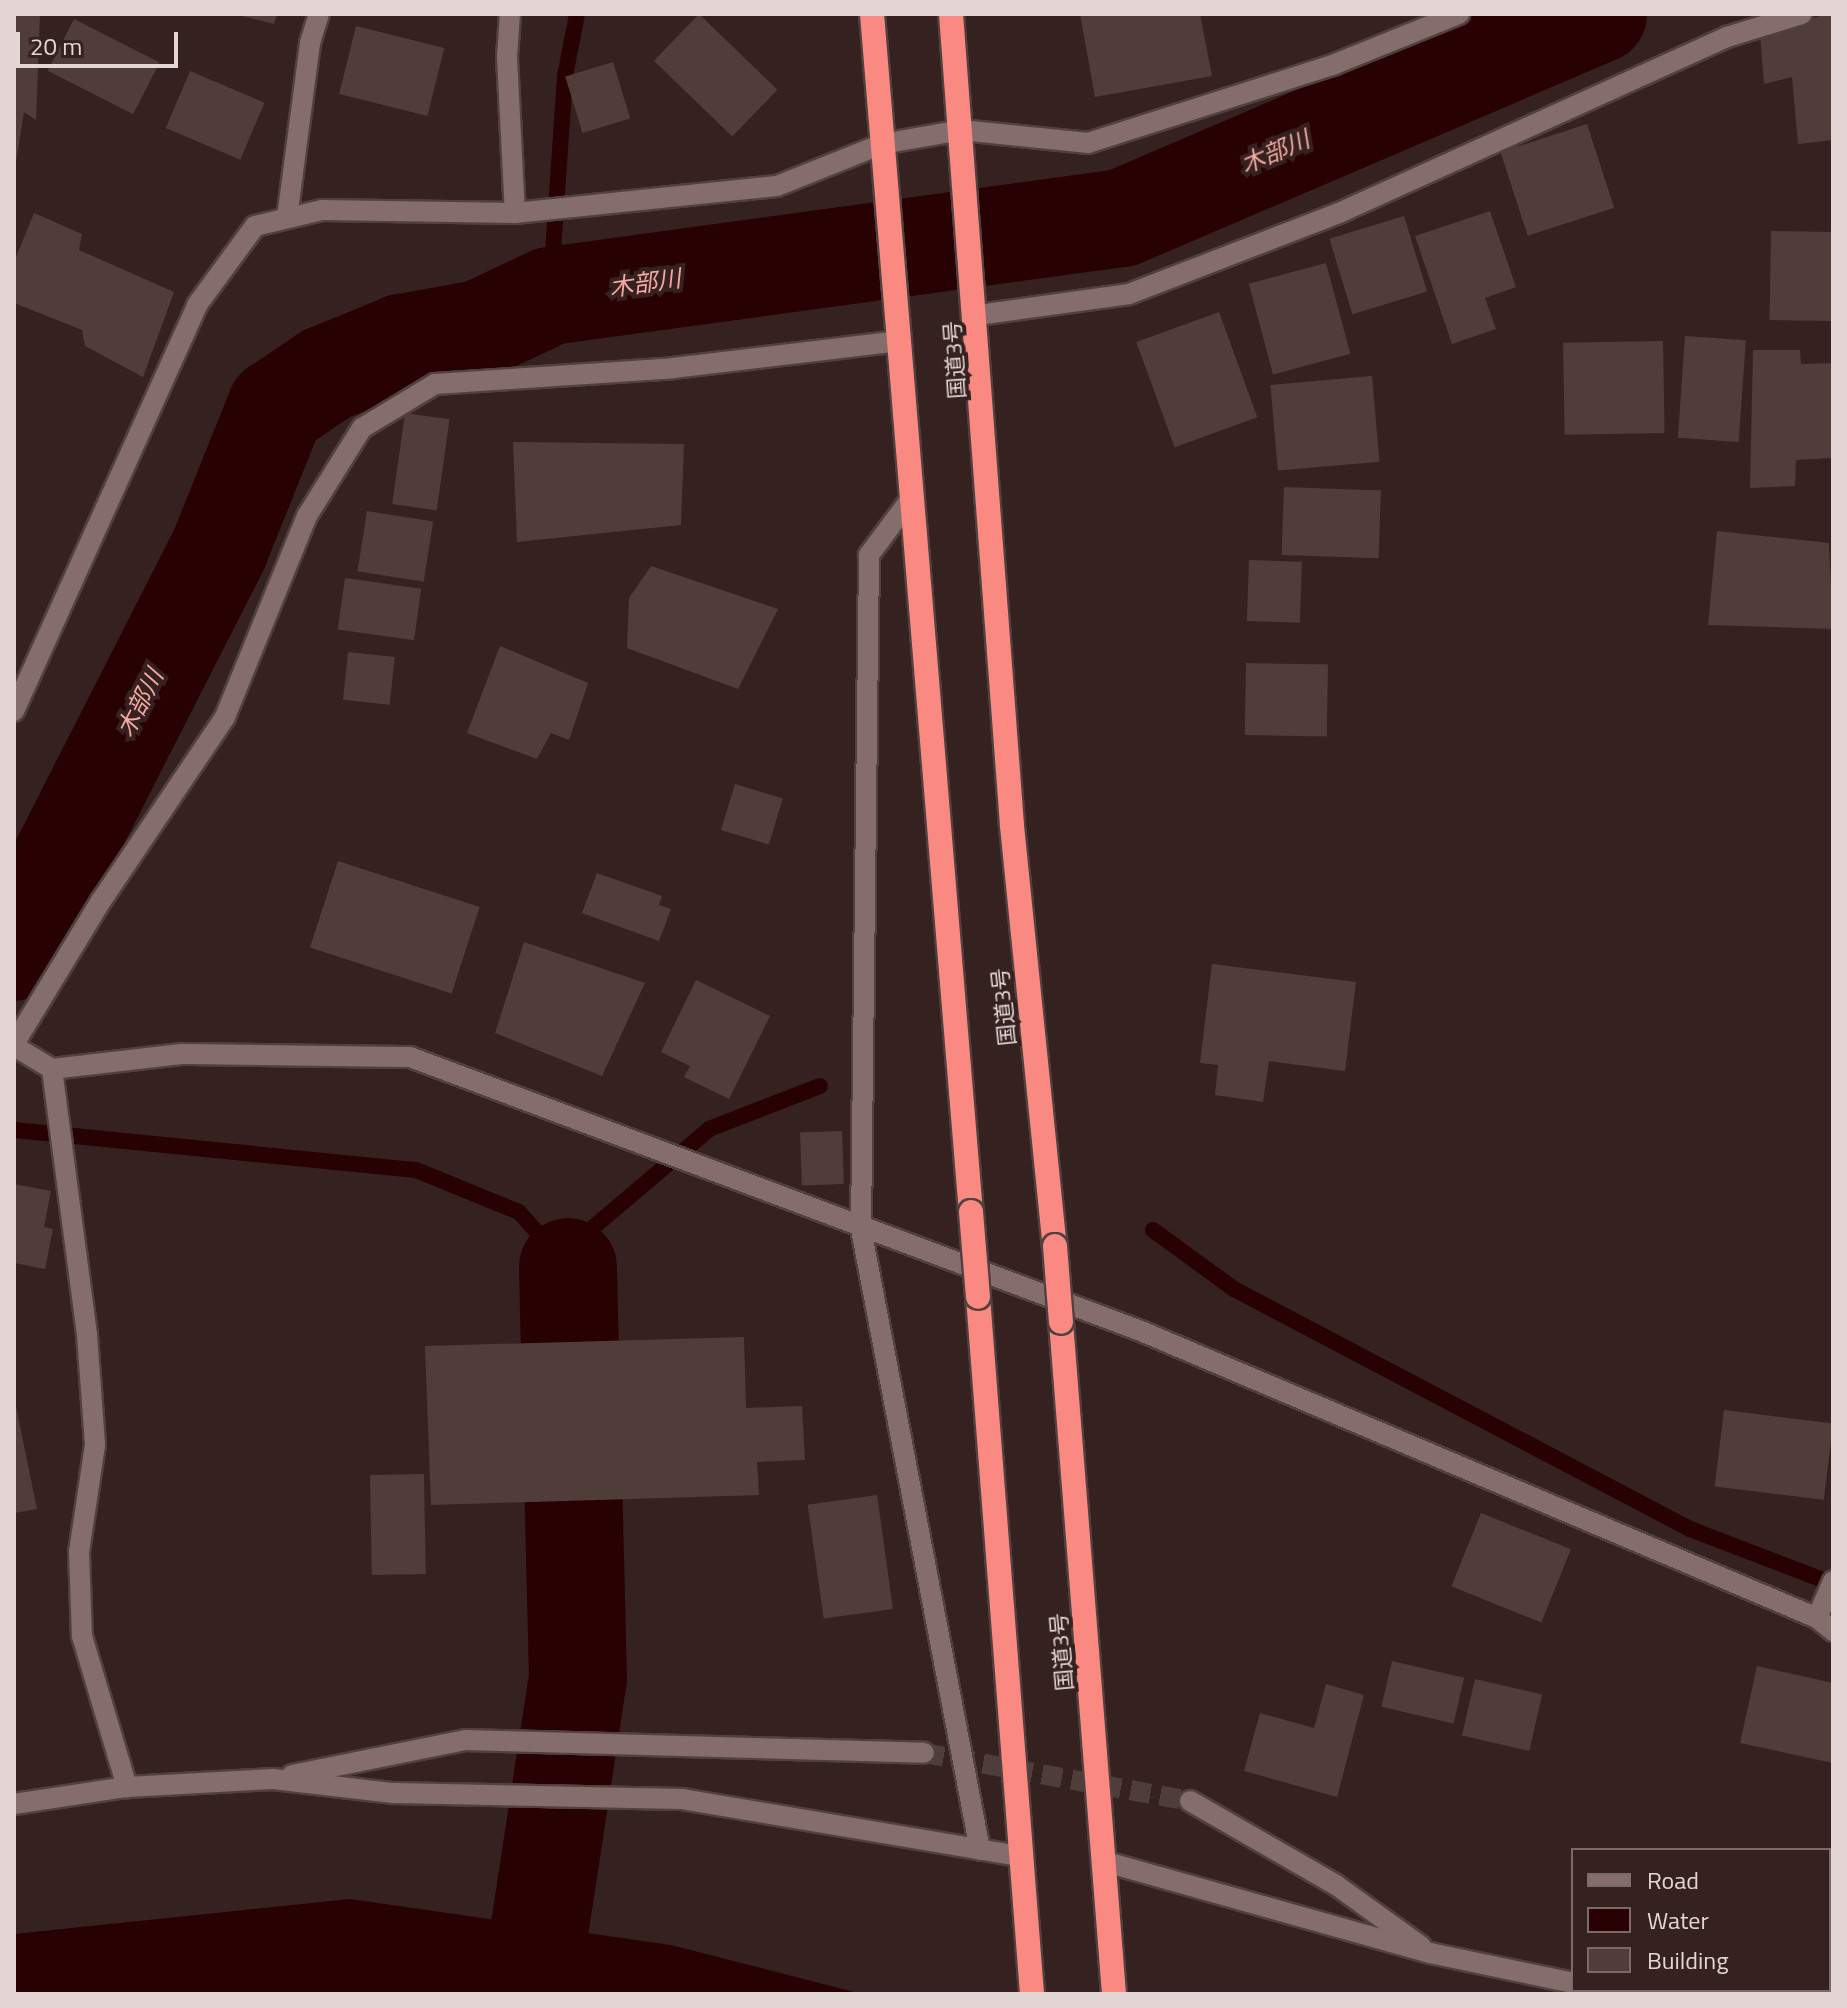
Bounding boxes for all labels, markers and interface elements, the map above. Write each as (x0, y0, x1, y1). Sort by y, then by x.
scale bar (20, 16, 182, 66)
text: 20 m (30, 28, 82, 64)
water label: 木部川 (1236, 125, 1314, 179)
water label: 木部川 (607, 264, 683, 302)
street label: 国道3号 (939, 320, 971, 400)
water label: 木部川 (111, 664, 169, 742)
street label: 国道3号 (987, 967, 1021, 1047)
street label: 国道3号 (1045, 1612, 1079, 1692)
legend (1571, 1848, 1831, 1992)
text: Road (1647, 1862, 1699, 1898)
text: Water (1647, 1902, 1709, 1938)
text: Building (1647, 1942, 1729, 1978)

